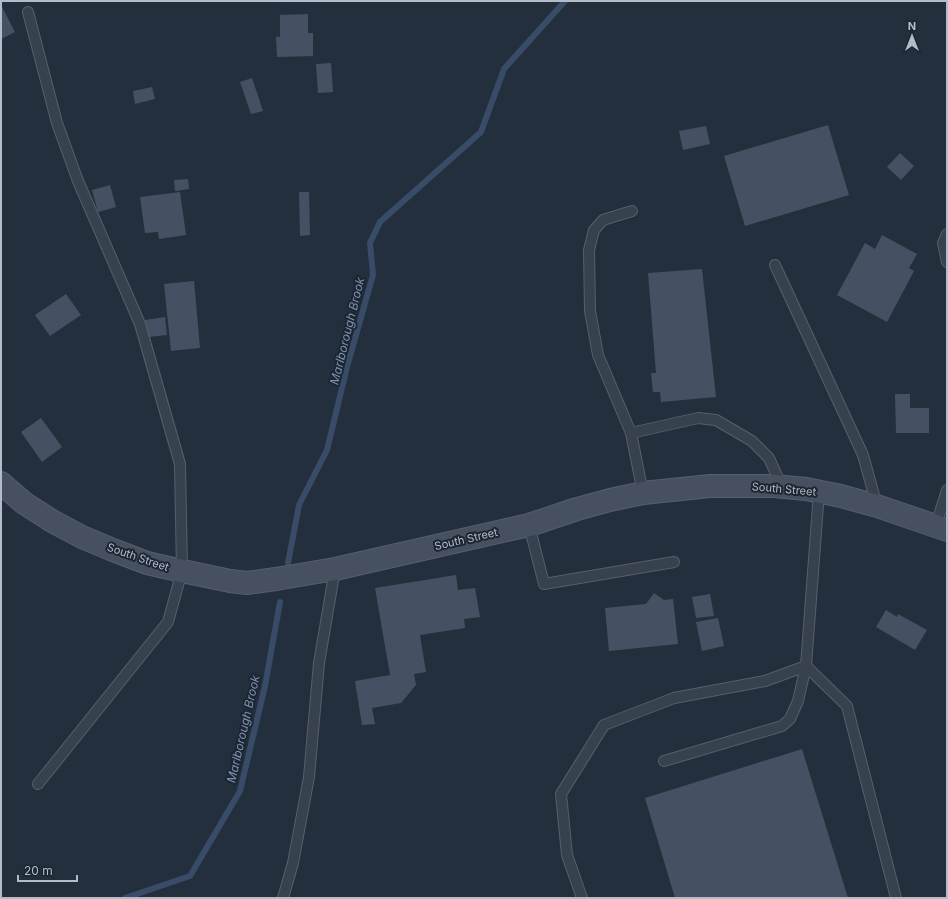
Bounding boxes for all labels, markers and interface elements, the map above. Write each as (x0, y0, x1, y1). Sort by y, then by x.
north arrow (892, 16, 932, 56)
text: N (908, 19, 916, 33)
water label: Marlborough Brook (326, 275, 368, 386)
street label: South Street (751, 479, 817, 499)
street label: South Street (433, 525, 499, 553)
street label: South Street (105, 540, 171, 574)
water label: Marlborough Brook (223, 673, 263, 784)
scale bar (18, 857, 77, 883)
text: 20 m (24, 863, 53, 878)

